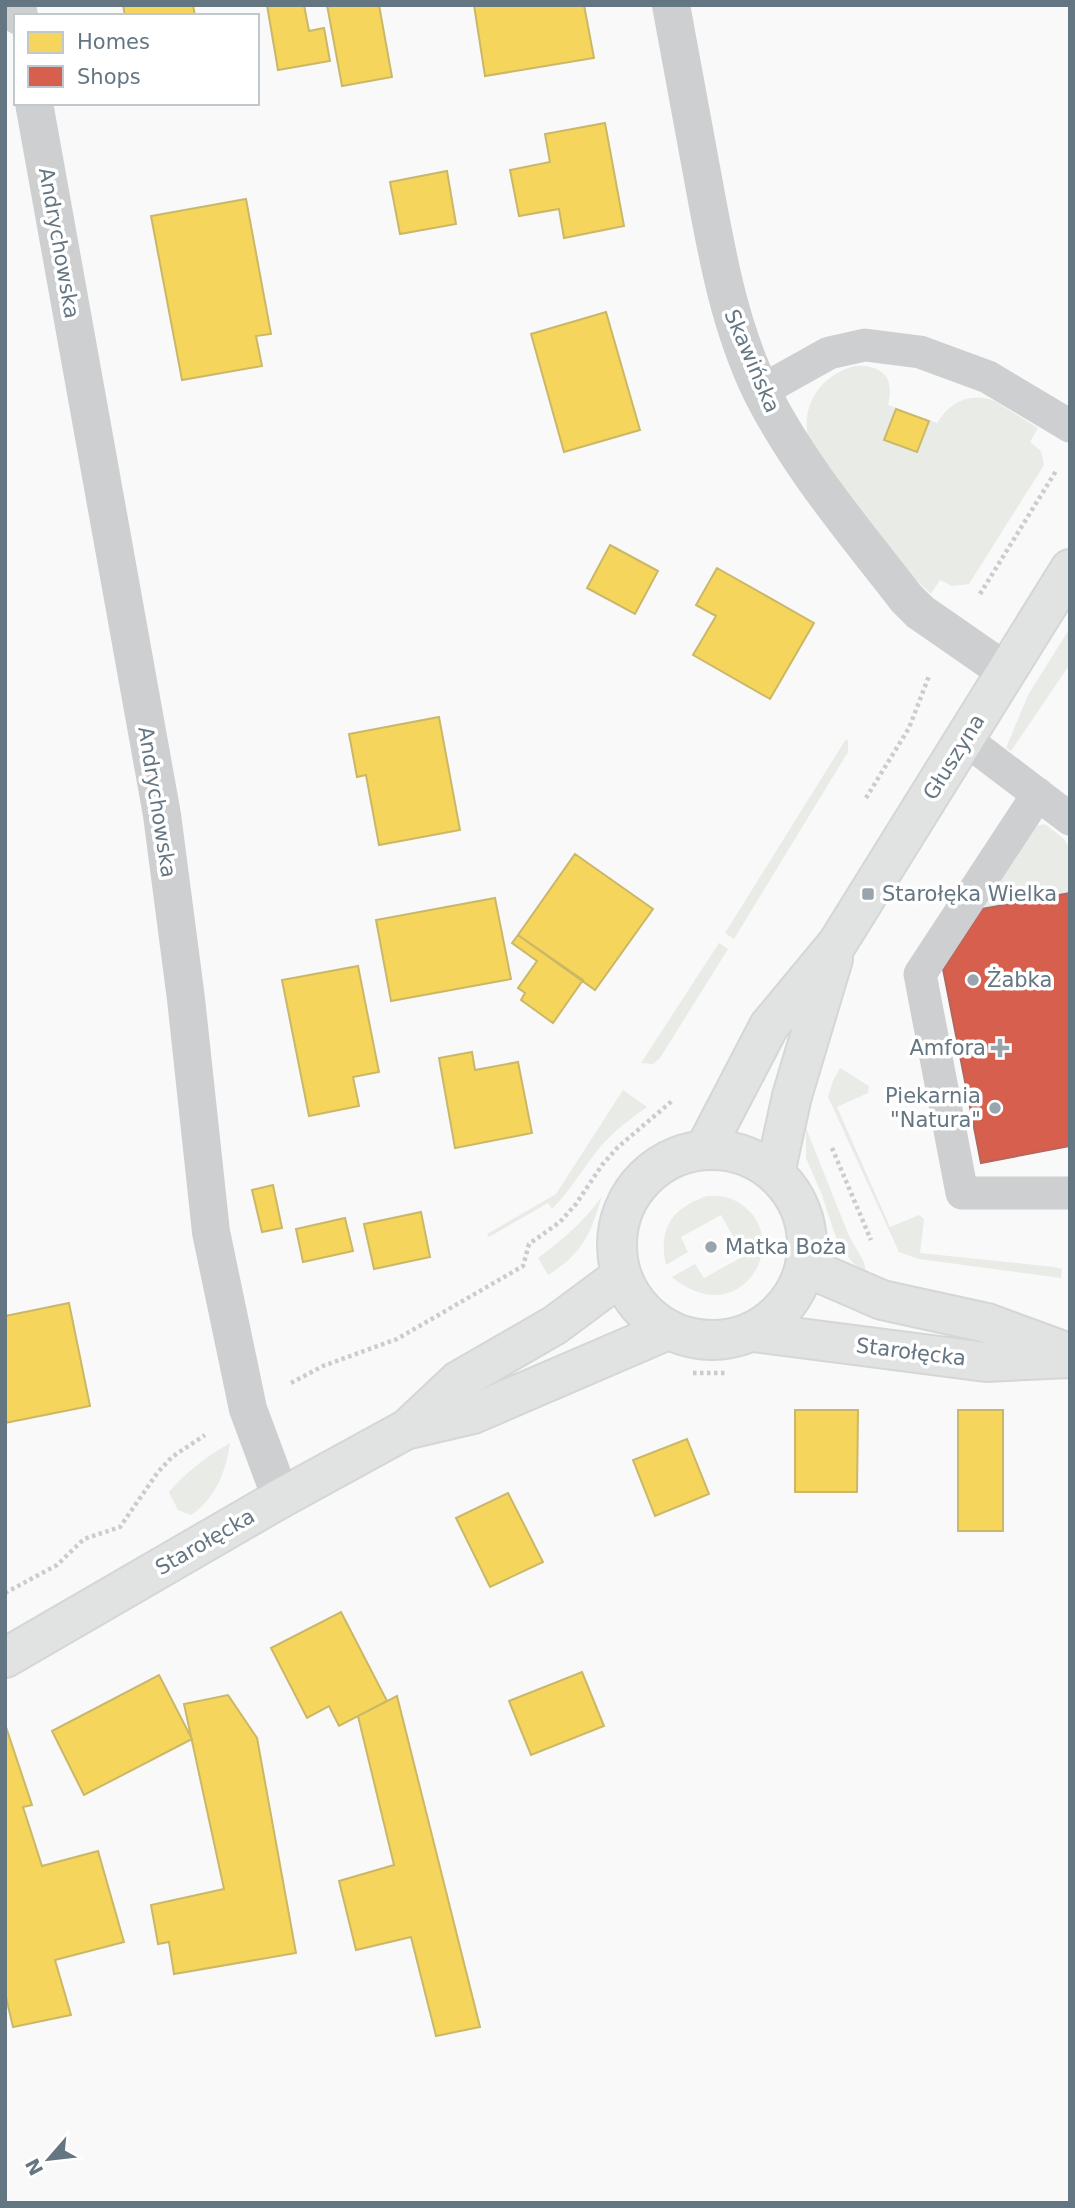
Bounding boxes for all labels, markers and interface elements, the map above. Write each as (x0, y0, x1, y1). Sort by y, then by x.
legend (14, 14, 259, 105)
text: Homes (77, 30, 150, 54)
text: Shops (77, 65, 141, 89)
street label: Andrychowska (34, 166, 84, 320)
street label: Skawińska (719, 306, 785, 416)
street label: Głuszyna (918, 710, 990, 804)
street label: Andrychowska (133, 725, 181, 879)
place label: Starołęka Wielka (882, 882, 1057, 906)
marker: Starołęka Wielka (860, 886, 876, 902)
place label: Żabka (987, 967, 1052, 992)
marker: Żabka (965, 972, 981, 988)
place label: Amfora (909, 1036, 986, 1060)
marker: Amfora (992, 1040, 1008, 1056)
place label: Piekarnia "Natura" (885, 1084, 981, 1132)
marker: Piekarnia "Natura" (987, 1100, 1003, 1116)
place label: Matka Boża (725, 1235, 847, 1259)
marker: Matka Boża (703, 1239, 719, 1255)
street label: Starołęcka (855, 1333, 967, 1371)
street label: Starołęcka (151, 1504, 259, 1580)
north arrow (14, 2124, 84, 2194)
text: N (21, 2155, 47, 2179)

